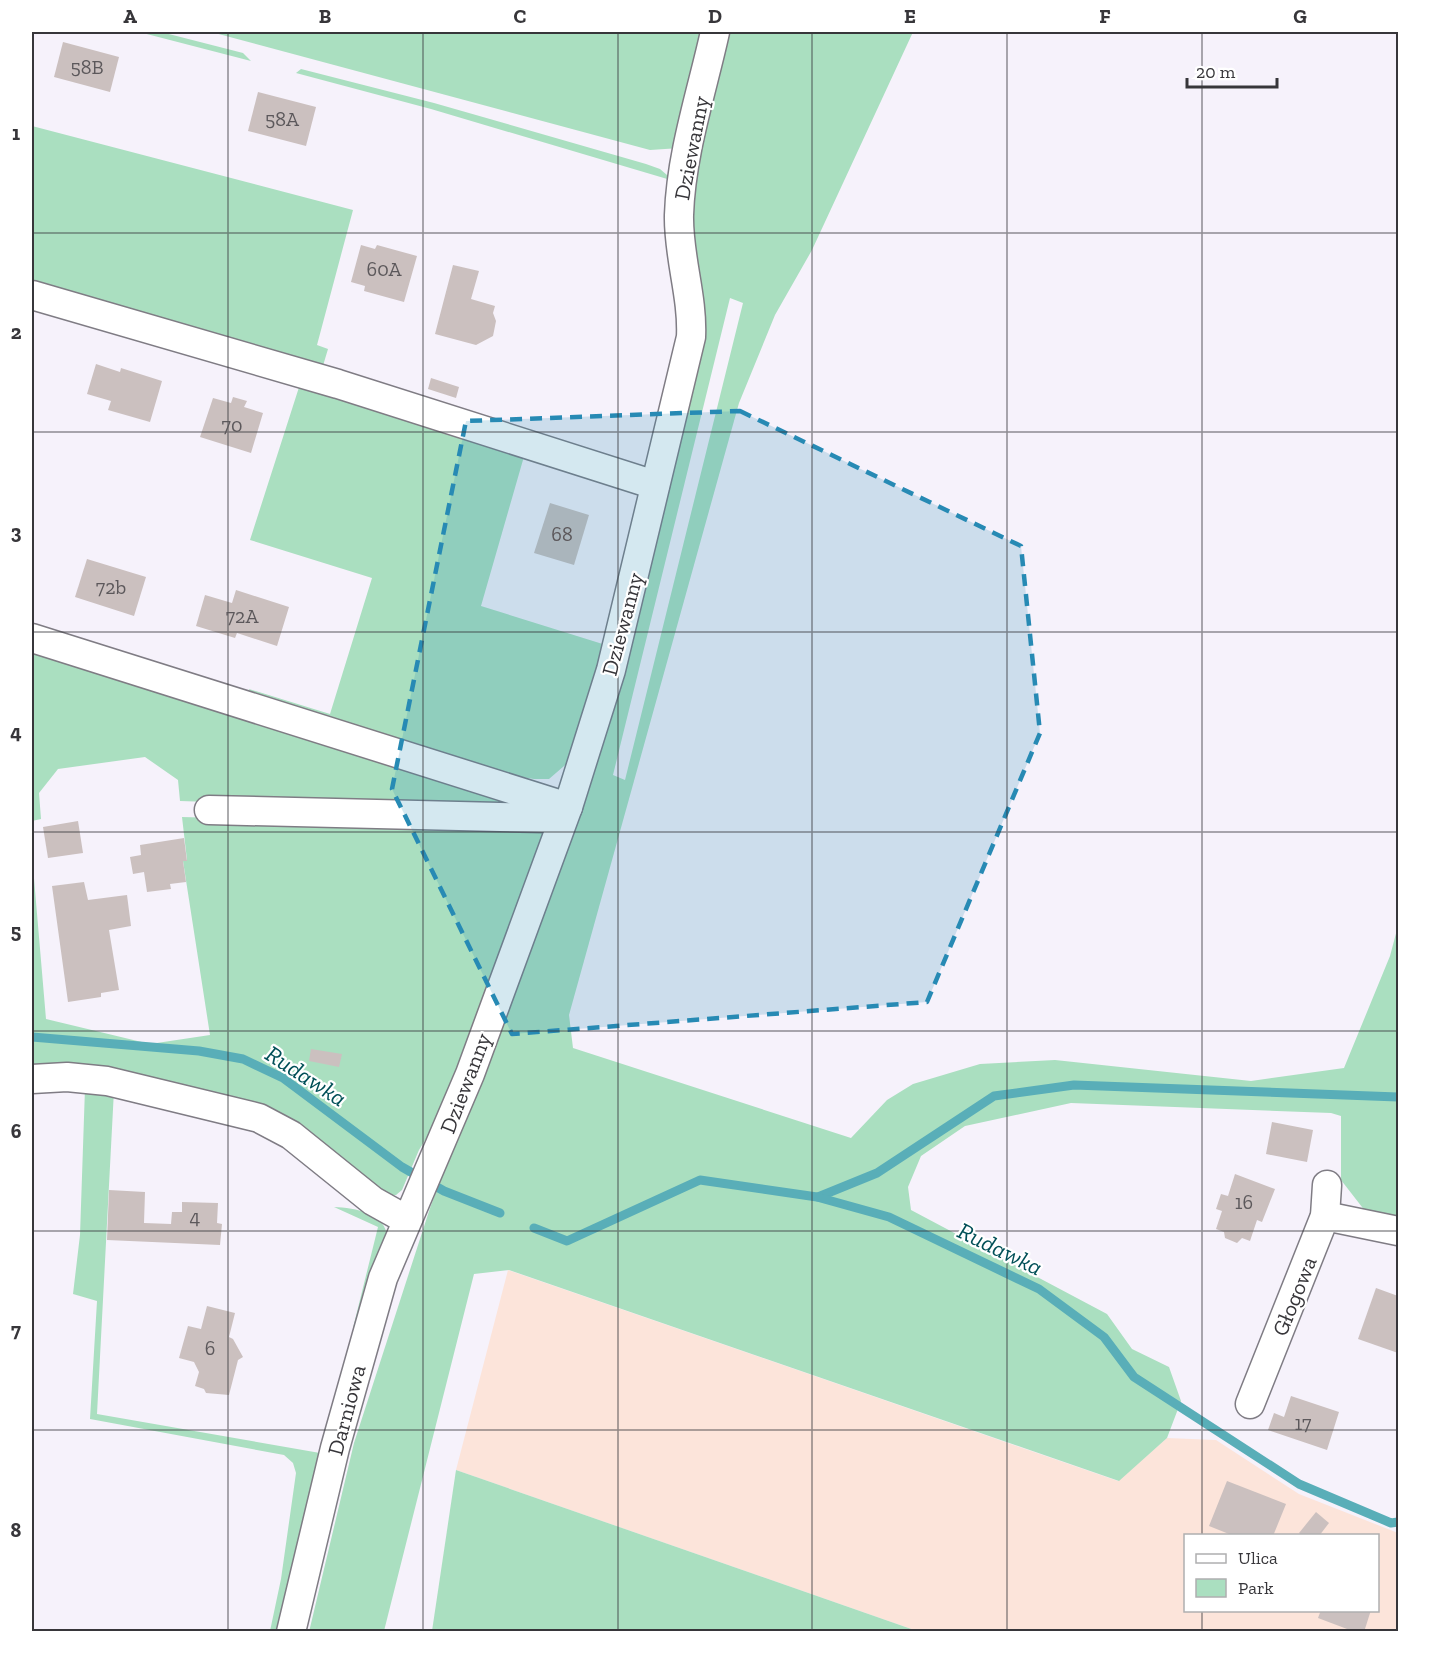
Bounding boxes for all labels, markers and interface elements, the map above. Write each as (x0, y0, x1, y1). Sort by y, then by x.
text: A (123, 4, 137, 28)
text: B (319, 4, 331, 28)
text: C (514, 4, 527, 28)
text: D (708, 4, 722, 28)
text: E (904, 4, 916, 28)
text: F (1099, 4, 1111, 28)
text: G (1293, 4, 1307, 28)
scale bar (1187, 51, 1277, 89)
house number: 58B (70, 55, 104, 79)
text: 20 m (1196, 61, 1236, 83)
street label: Dziewanny (668, 93, 715, 202)
house number: 58A (265, 107, 300, 131)
text: 1 (12, 121, 20, 145)
house number: 60A (367, 257, 402, 281)
text: 2 (11, 320, 22, 344)
house number: 70 (222, 413, 242, 437)
text: 3 (11, 520, 22, 544)
house number: 68 (551, 522, 573, 546)
street label: Dziewanny (596, 569, 649, 679)
house number: 72b (96, 575, 126, 599)
house number: 72A (226, 604, 259, 628)
text: 4 (10, 720, 22, 744)
text: 5 (11, 919, 21, 943)
street label: Dziewanny (434, 1028, 497, 1137)
water label: Rudawka (260, 1039, 352, 1113)
text: 6 (11, 1119, 22, 1143)
house number: 16 (1235, 1190, 1253, 1214)
house number: 4 (190, 1205, 201, 1229)
water label: Rudawka (953, 1216, 1047, 1282)
street label: Głogowa (1266, 1252, 1323, 1340)
text: 7 (11, 1318, 21, 1342)
house number: 6 (205, 1336, 215, 1360)
street label: Darniowa (321, 1362, 372, 1458)
house number: 17 (1295, 1411, 1312, 1435)
text: 8 (11, 1518, 22, 1542)
legend (1184, 1534, 1379, 1612)
text: Ulica (1238, 1547, 1278, 1569)
text: Park (1238, 1577, 1274, 1599)

